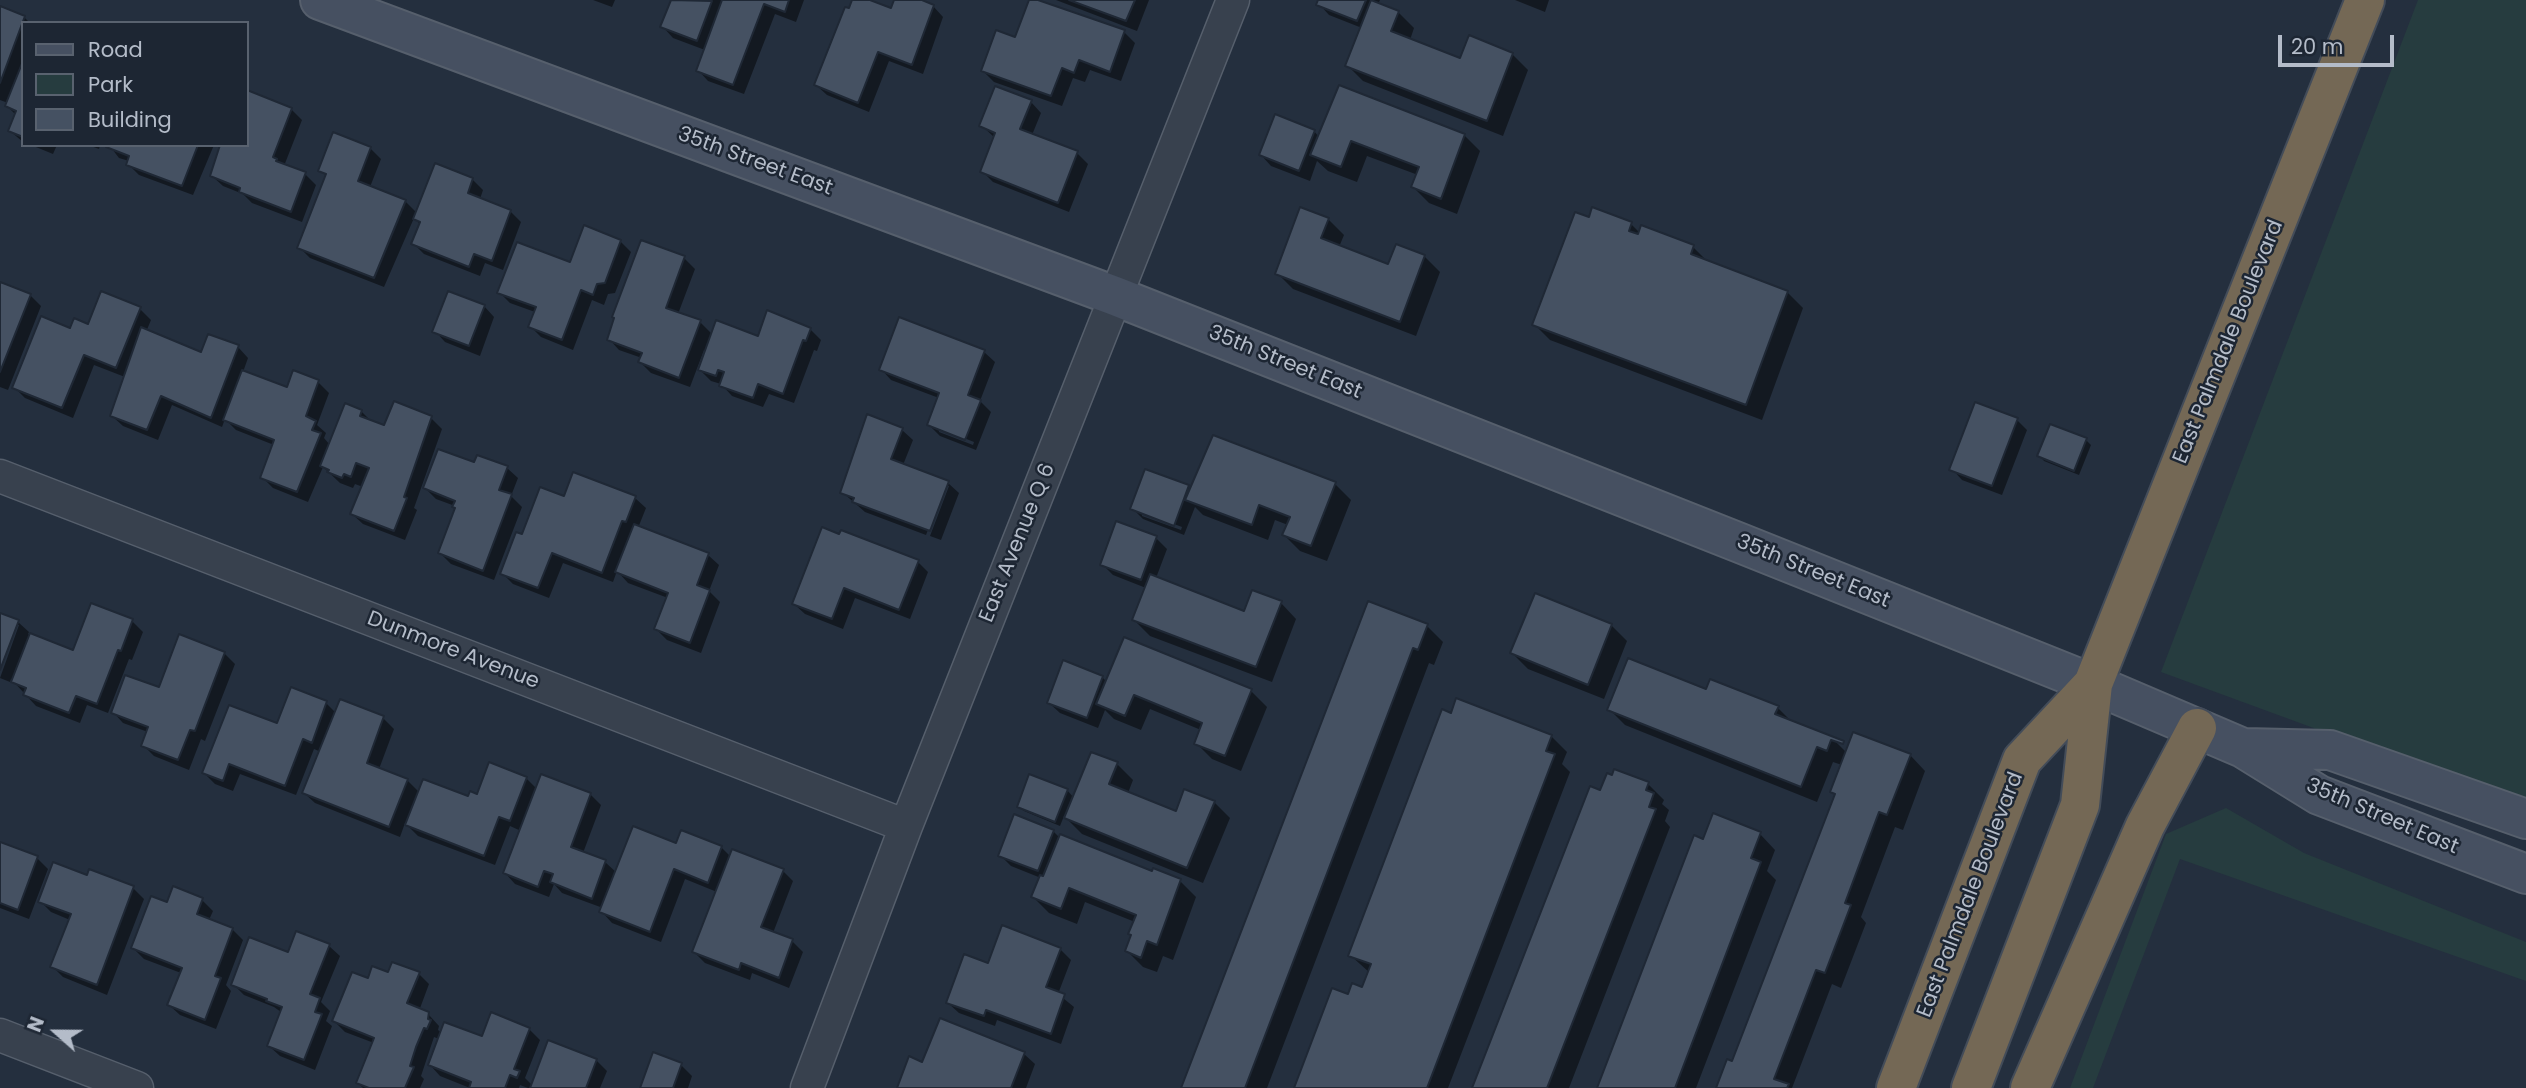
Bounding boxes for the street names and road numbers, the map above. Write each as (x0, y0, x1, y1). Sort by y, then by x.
street label: 35th Street East (674, 122, 836, 202)
street label: East Palmdale Boulevard (2169, 217, 2289, 467)
street label: 35th Street East (1205, 321, 1365, 405)
street label: East Avenue Q 6 (975, 460, 1061, 626)
street label: 35th Street East (1733, 530, 1893, 614)
street label: Dunmore Avenue (363, 607, 543, 695)
street label: East Palmdale Boulevard (1913, 769, 2029, 1021)
street label: 35th Street East (2302, 774, 2462, 860)

